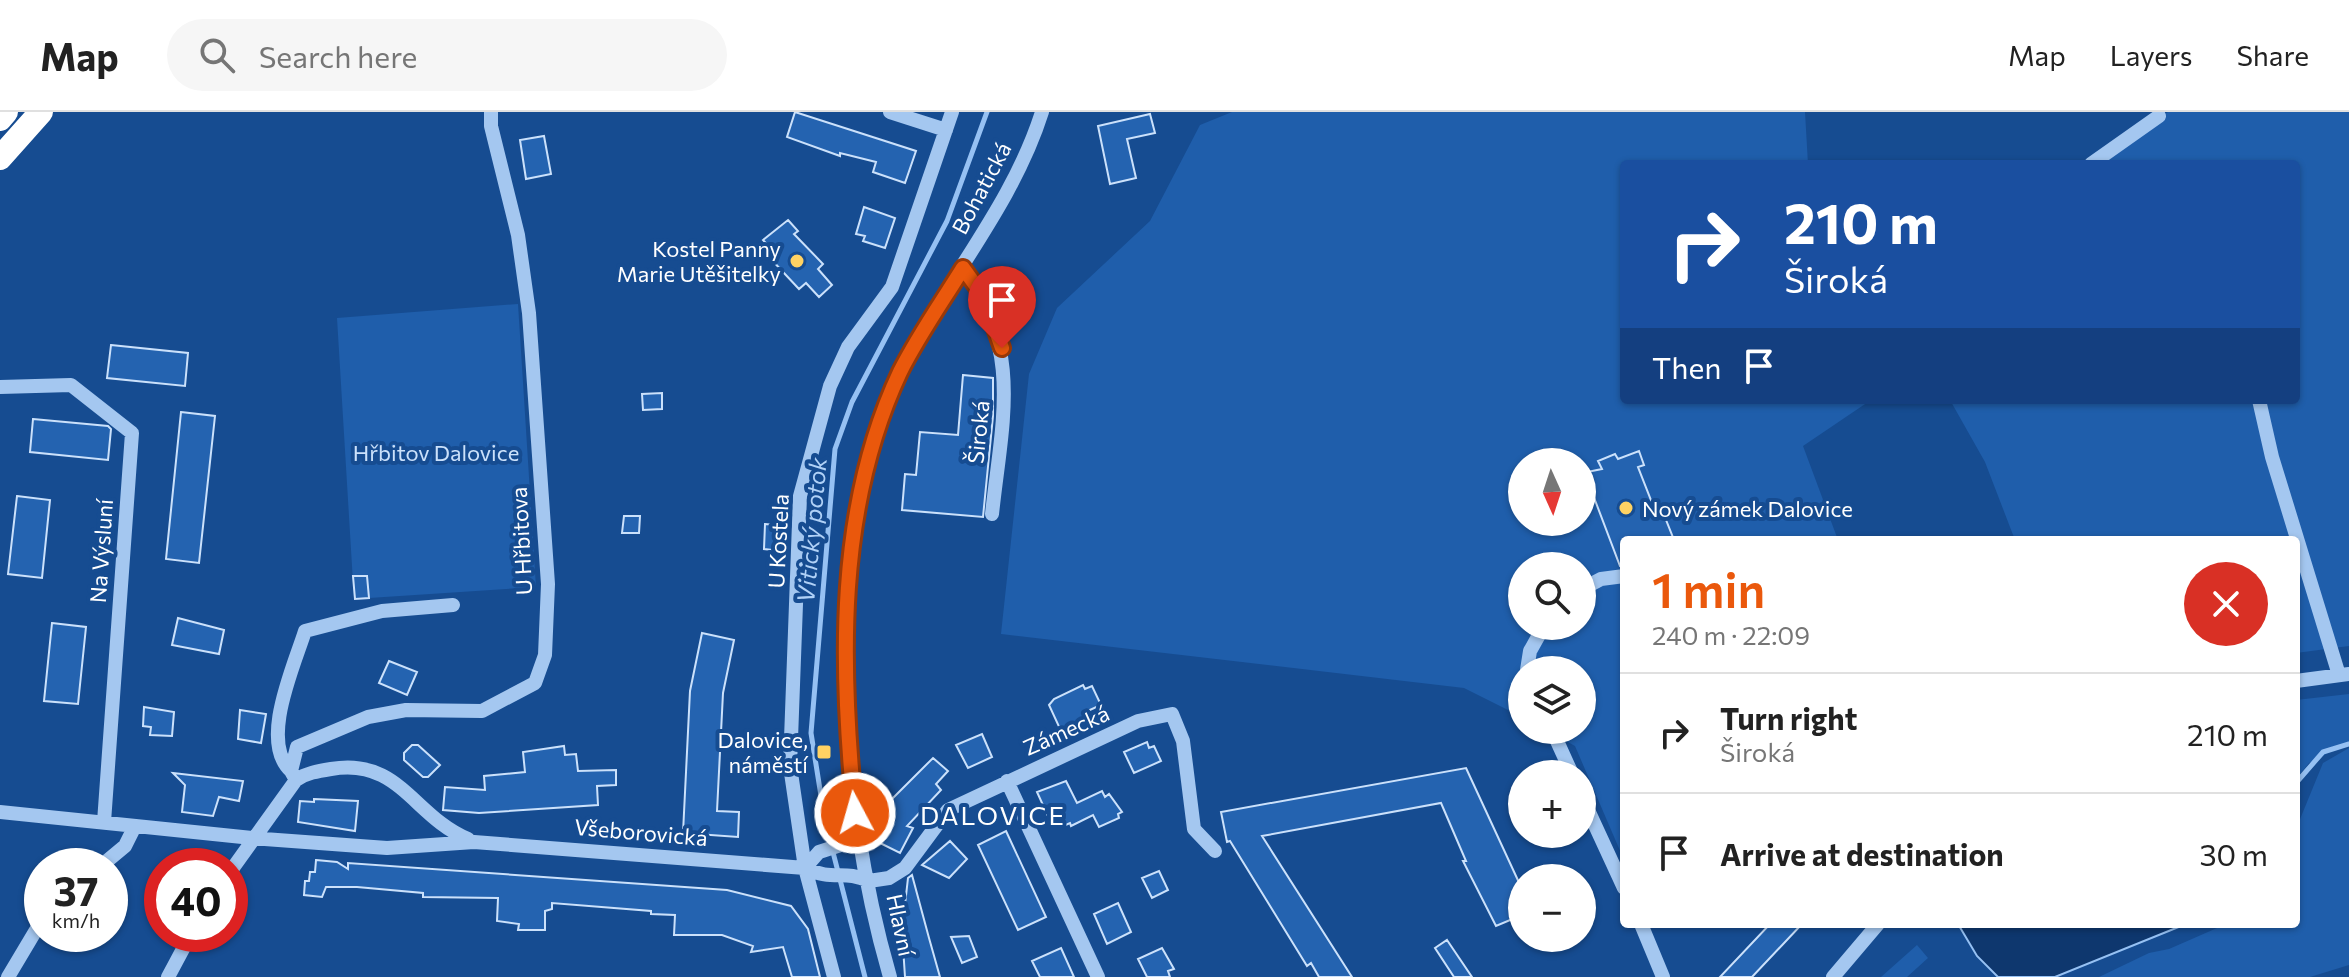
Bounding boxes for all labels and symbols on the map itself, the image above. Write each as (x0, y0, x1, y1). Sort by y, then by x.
street label: Bohatická (946, 137, 1016, 239)
place label: Kostel Panny Marie Utěšitelky (617, 235, 781, 287)
marker: Kostel Panny Marie Utěšitelky (788, 252, 806, 270)
pin (968, 266, 1036, 348)
street label: Široká (961, 399, 995, 465)
park label: Hřbitov Dalovice (353, 439, 519, 466)
north arrow (1508, 448, 1596, 536)
water label: Vitický potok (790, 455, 832, 604)
street label: U Hřbitova (505, 486, 537, 596)
street label: U Kostela (762, 493, 794, 589)
place label: Nový zámek Dalovice (1642, 495, 1853, 522)
street label: Na Výsluní (84, 497, 118, 604)
marker: Nový zámek Dalovice (1617, 499, 1635, 517)
street label: Zámecká (1019, 699, 1113, 761)
place label: Dalovice, náměstí (718, 726, 809, 778)
marker: Dalovice, náměstí (815, 743, 833, 761)
position arrow (813, 771, 897, 855)
district label: DALOVICE (920, 799, 1066, 830)
street label: Všeborovická (573, 813, 709, 851)
speed limit sign: 40 (144, 848, 248, 952)
street label: Hlavní (881, 891, 921, 960)

